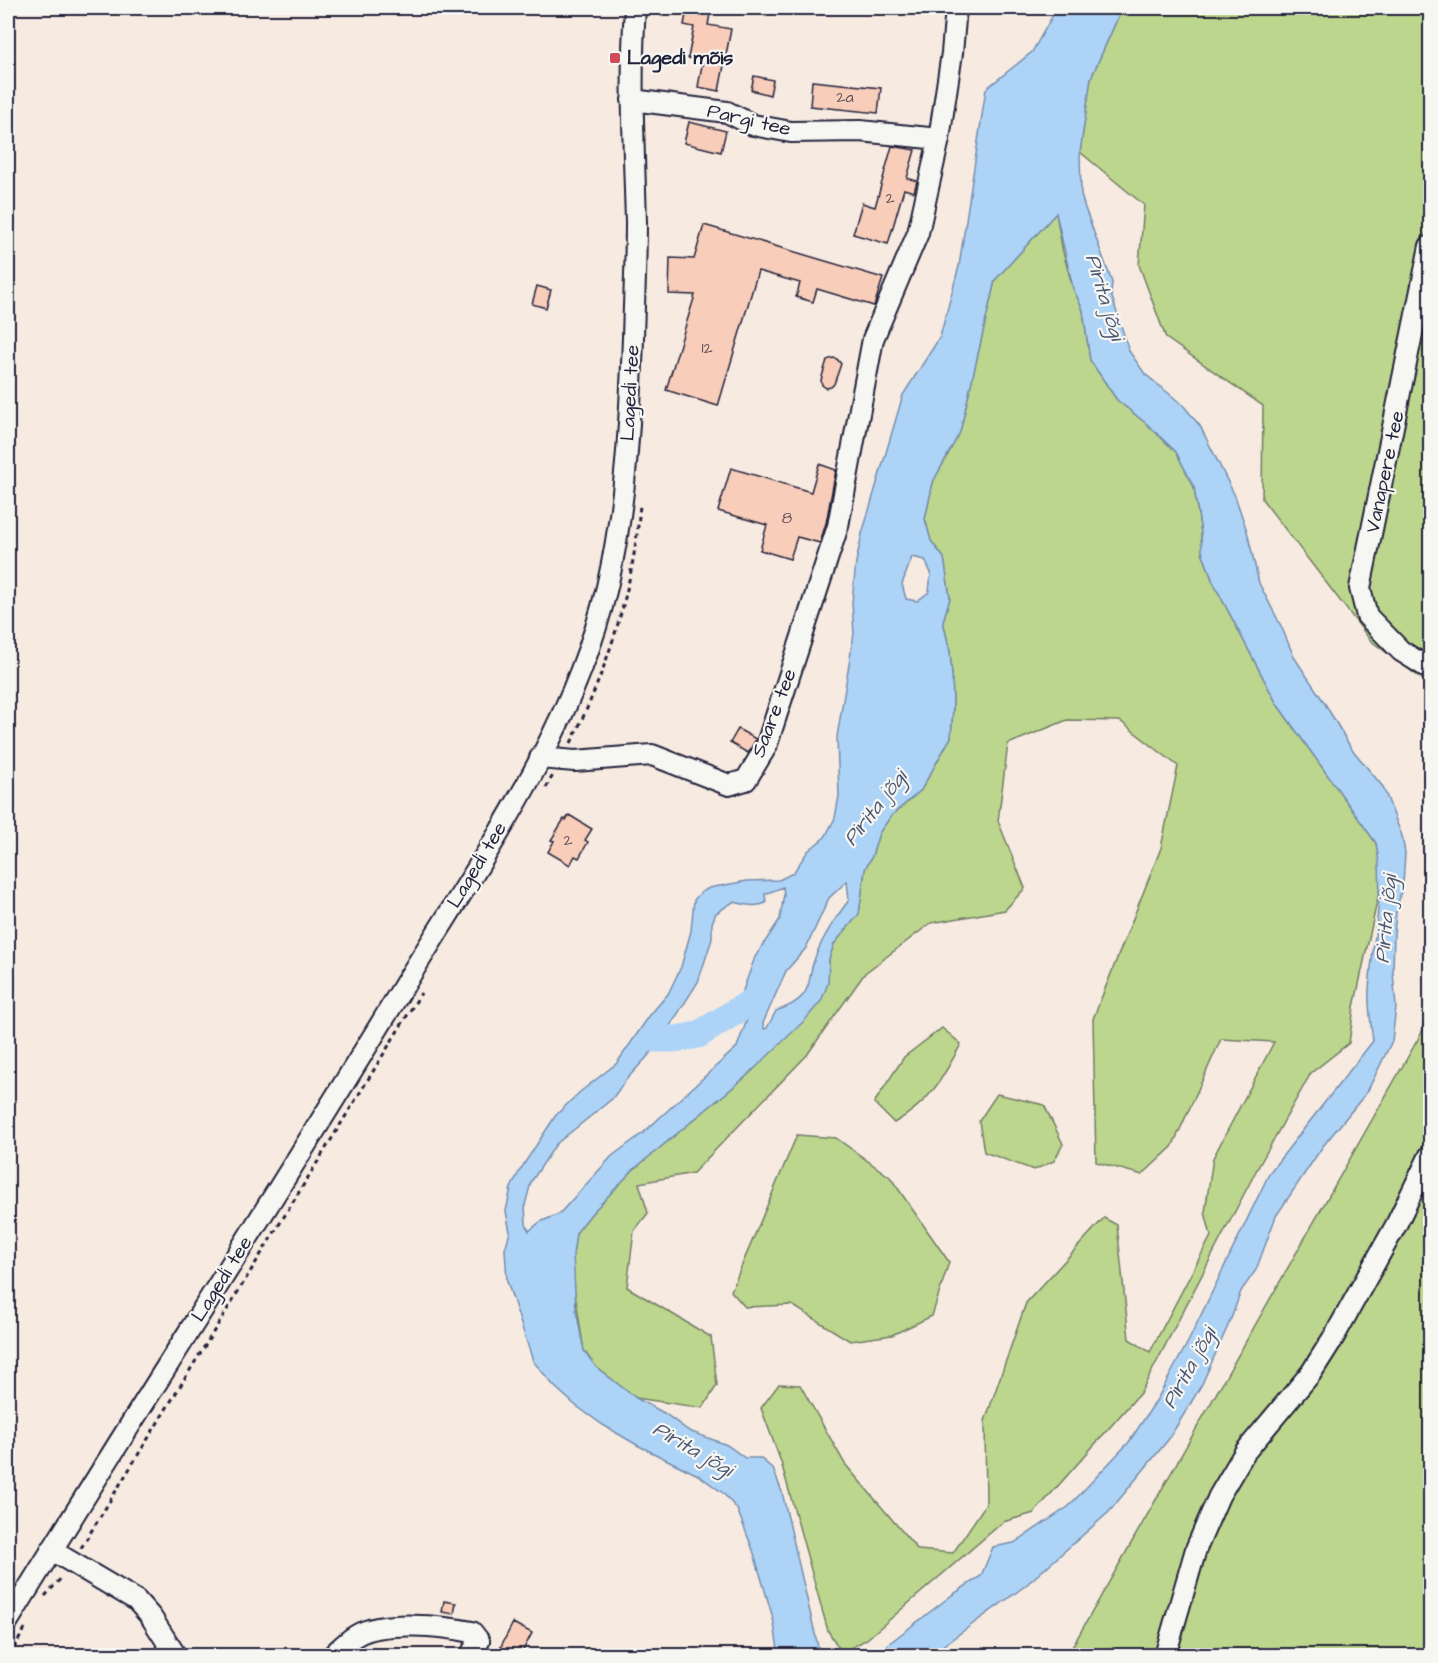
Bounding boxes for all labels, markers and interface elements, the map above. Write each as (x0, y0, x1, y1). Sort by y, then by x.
place label: Lagedi mõis (627, 44, 733, 73)
marker: Lagedi mõis (608, 51, 622, 65)
house number: 2a (836, 86, 854, 108)
street label: Pargi tee (704, 97, 794, 144)
house number: 2 (885, 187, 895, 209)
water label: Pirita jõgi (1077, 250, 1133, 347)
house number: 12 (701, 337, 713, 359)
street label: Lagedi tee (614, 344, 648, 442)
street label: Vanapere tee (1358, 408, 1412, 536)
house number: 8 (782, 507, 792, 529)
street label: Saare tee (744, 665, 804, 761)
water label: Pirita jõgi (836, 762, 916, 852)
street label: Lagedi tee (440, 816, 515, 914)
house number: 2 (563, 829, 573, 851)
water label: Pirita jõgi (1368, 871, 1406, 964)
street label: Lagedi tee (185, 1231, 260, 1328)
water label: Pirita jõgi (1155, 1320, 1225, 1414)
water label: Pirita jõgi (647, 1414, 741, 1486)

